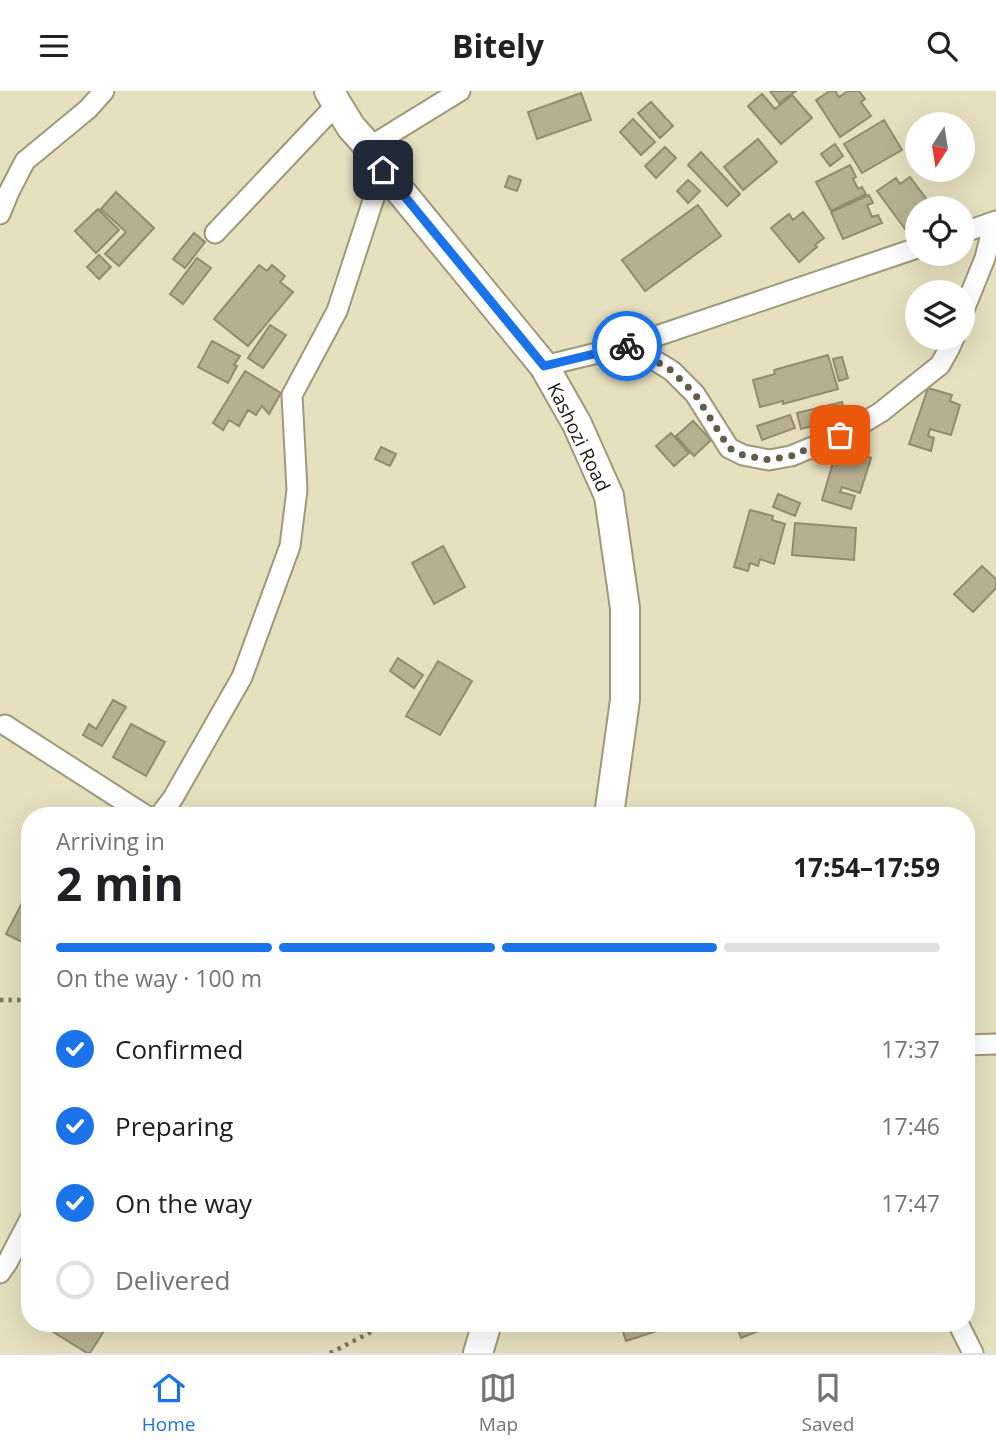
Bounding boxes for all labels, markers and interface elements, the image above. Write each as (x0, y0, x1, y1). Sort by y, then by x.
text: Bitely (452, 24, 544, 67)
icon: menu (35, 27, 73, 65)
icon: search (923, 27, 961, 65)
north arrow (905, 112, 975, 182)
map controls (905, 112, 975, 350)
pin (353, 140, 413, 200)
icon: home (364, 151, 402, 189)
button: locate (905, 196, 975, 266)
button: layers (905, 280, 975, 350)
courier (592, 311, 662, 381)
icon: bike (608, 327, 646, 365)
street label: Kashozi Road (541, 378, 617, 496)
pin (810, 405, 870, 465)
icon: bag (821, 416, 859, 454)
text: Arriving in (56, 825, 165, 857)
text: 17:54–17:59 (793, 849, 940, 885)
text: 2 min (56, 852, 184, 914)
text: On the way · 100 m (56, 962, 262, 994)
icon: check (56, 1030, 94, 1068)
text: Confirmed (115, 1031, 243, 1067)
text: 17:37 (881, 1033, 940, 1065)
icon: check (56, 1107, 94, 1145)
text: Preparing (115, 1108, 233, 1144)
text: 17:46 (881, 1110, 940, 1142)
icon: check (56, 1184, 94, 1222)
text: On the way (115, 1185, 252, 1221)
text: 17:47 (881, 1187, 940, 1219)
text: Delivered (115, 1262, 230, 1298)
tab: Home (142, 1369, 195, 1437)
tab: Map (479, 1369, 518, 1437)
tab: Saved (802, 1369, 854, 1437)

